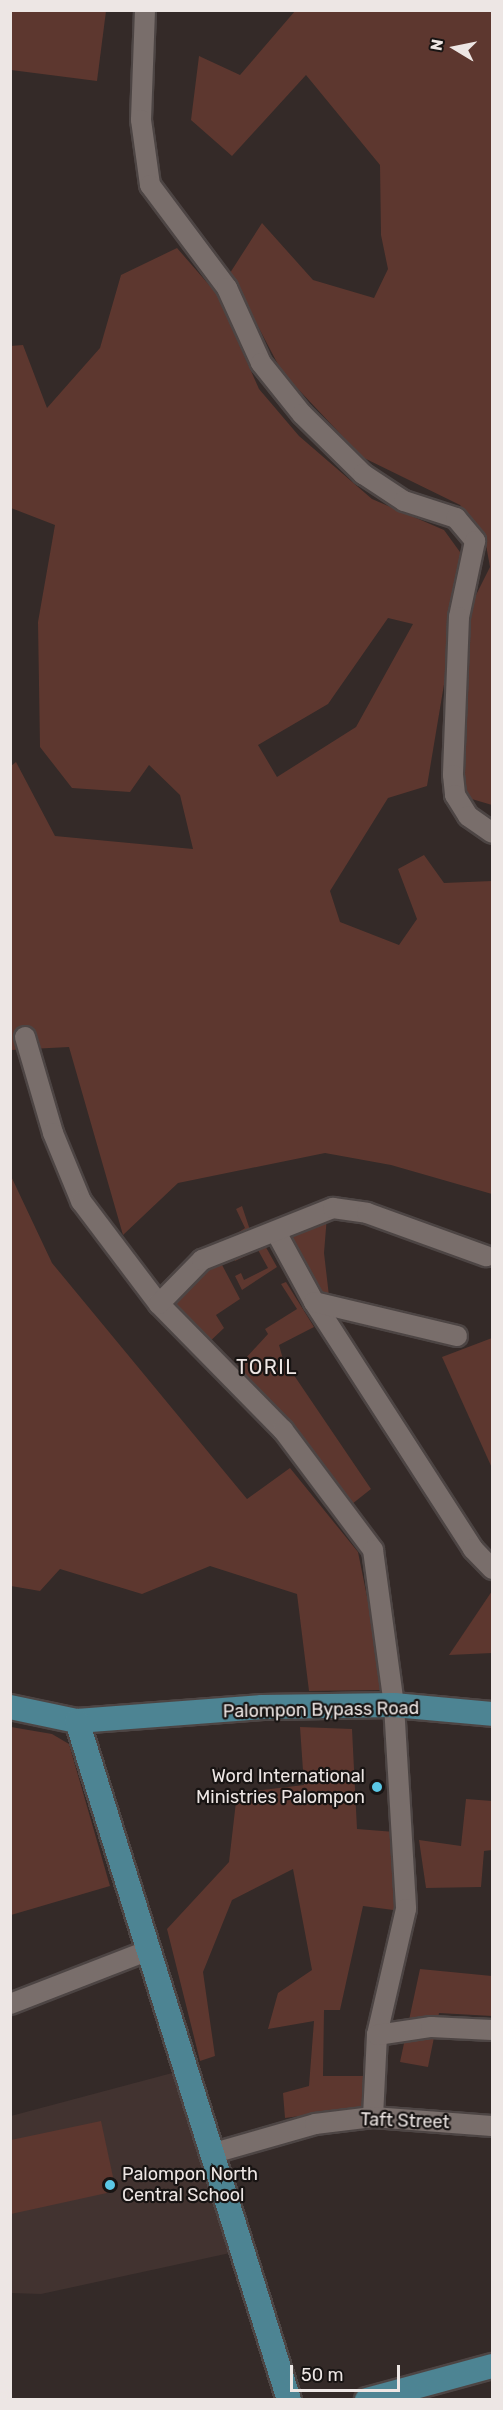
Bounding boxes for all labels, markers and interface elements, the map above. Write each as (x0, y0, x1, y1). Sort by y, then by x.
north arrow (425, 18, 485, 78)
text: N (426, 37, 447, 52)
district label: TORIL (236, 1355, 298, 1379)
street label: Palompon Bypass Road (223, 1697, 419, 1723)
place label: Word International Ministries Palompon (196, 1766, 365, 1808)
marker: Word International Ministries Palompon (370, 1780, 384, 1794)
street label: Taft Street (360, 2109, 450, 2133)
place label: Palompon North Central School (122, 2164, 258, 2206)
marker: Palompon North Central School (103, 2178, 117, 2192)
scale bar (293, 2353, 402, 2391)
text: 50 m (301, 2364, 344, 2386)

